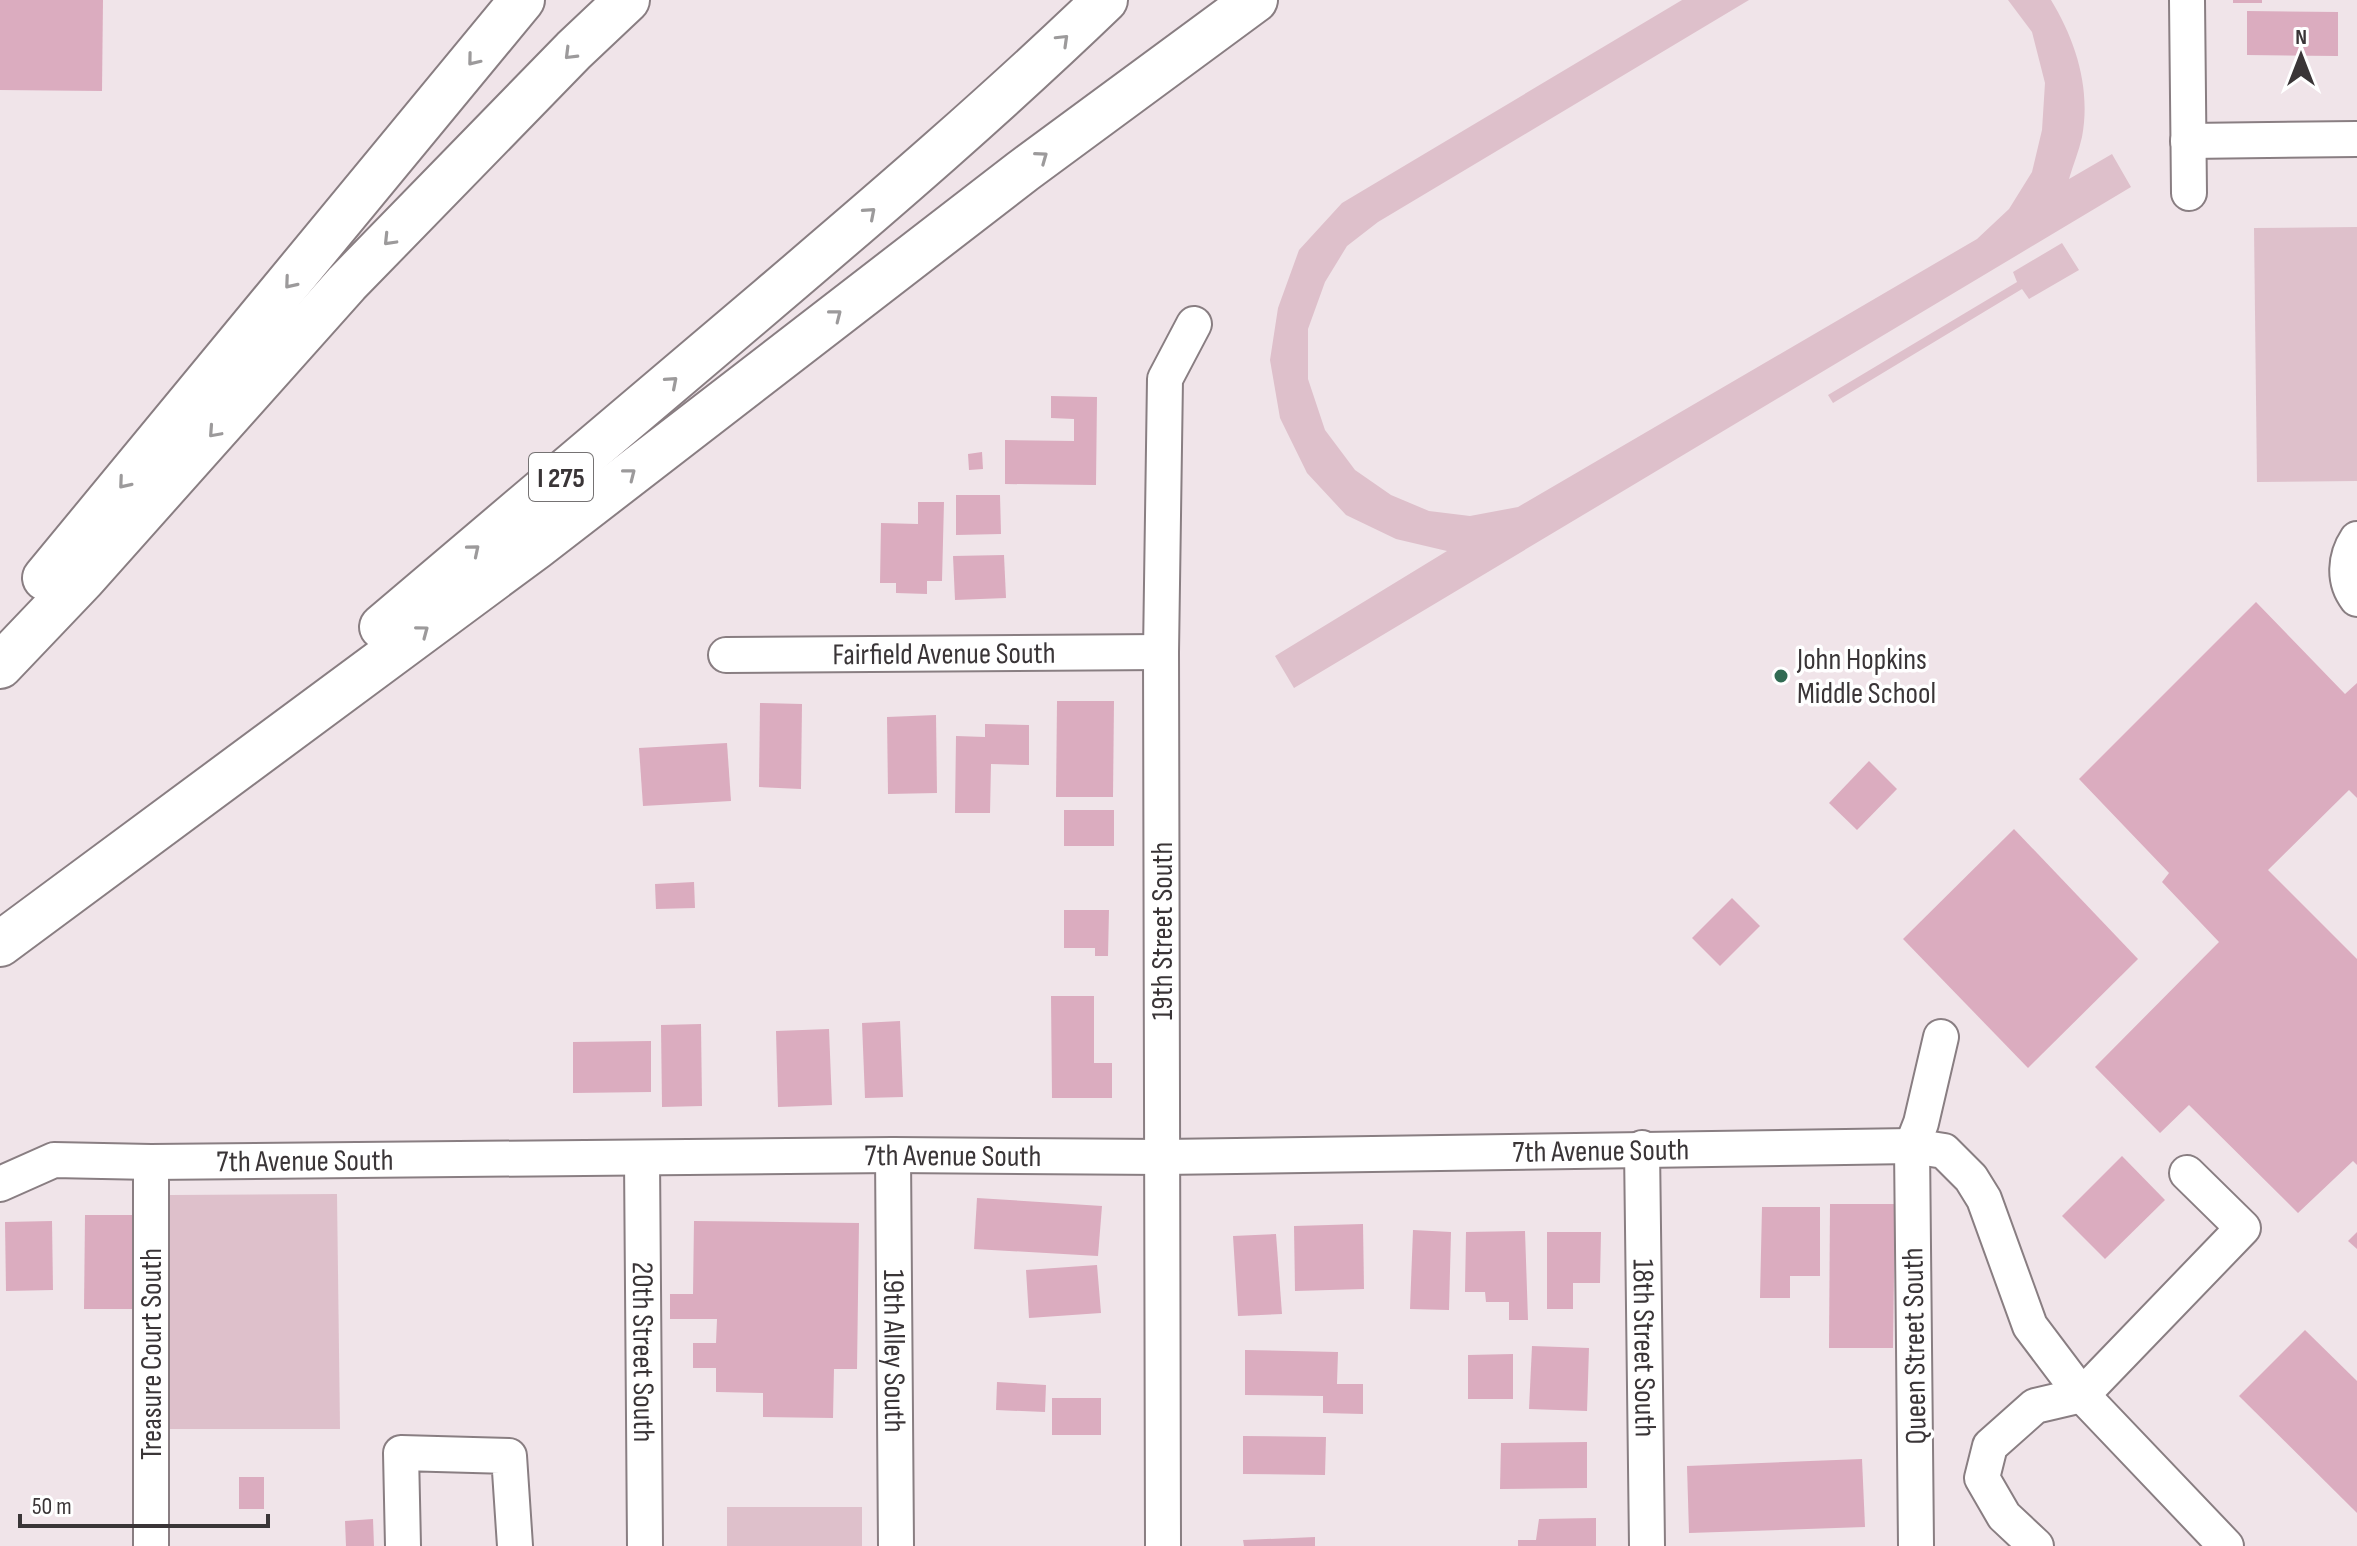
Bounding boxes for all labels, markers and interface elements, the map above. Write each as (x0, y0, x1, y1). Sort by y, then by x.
north arrow (2261, 16, 2341, 96)
text: N (2295, 24, 2307, 51)
one-way arrow (1054, 35, 1069, 49)
one-way arrow (565, 45, 579, 59)
one-way arrow (468, 51, 482, 66)
one-way arrow (1033, 152, 1048, 166)
one-way arrow (860, 208, 875, 223)
one-way arrow (384, 231, 398, 245)
one-way arrow (285, 274, 299, 289)
one-way arrow (827, 311, 842, 325)
one-way arrow (663, 377, 678, 392)
one-way arrow (209, 423, 224, 438)
road number: I 275 (529, 453, 593, 501)
one-way arrow (621, 469, 635, 484)
one-way arrow (119, 474, 134, 488)
one-way arrow (465, 545, 479, 560)
one-way arrow (414, 626, 428, 640)
street label: Fairfield Avenue South (832, 636, 1056, 673)
place label: John Hopkins Middle School (1796, 642, 1936, 712)
marker: John Hopkins Middle School (1772, 667, 1790, 685)
street label: 19th Street South (1145, 842, 1181, 1020)
street label: 7th Avenue South (1512, 1132, 1690, 1171)
street label: 7th Avenue South (864, 1138, 1042, 1175)
street label: 7th Avenue South (216, 1143, 394, 1180)
street label: Queen Street South (1895, 1247, 1935, 1445)
street label: Treasure Court South (134, 1248, 170, 1460)
street label: 18th Street South (1624, 1259, 1663, 1437)
street label: 20th Street South (624, 1262, 661, 1442)
street label: 19th Alley South (875, 1269, 912, 1433)
scale bar (20, 1478, 268, 1528)
text: 50 m (32, 1492, 72, 1521)

